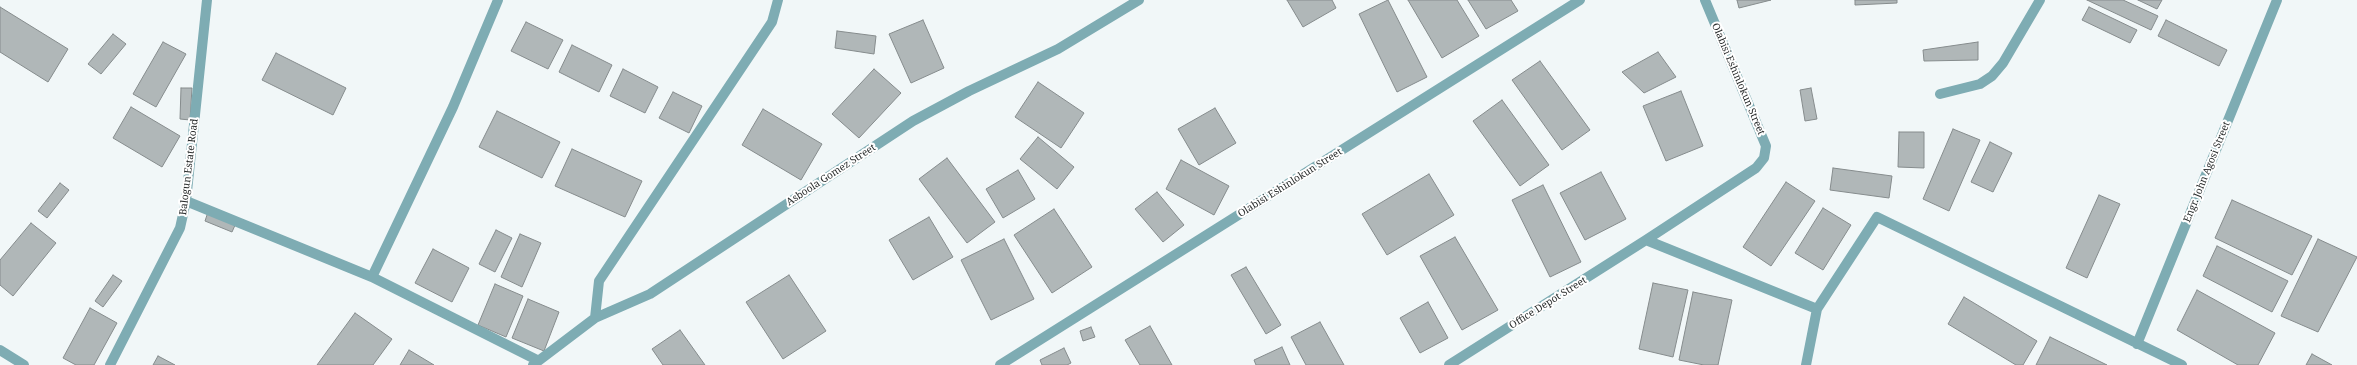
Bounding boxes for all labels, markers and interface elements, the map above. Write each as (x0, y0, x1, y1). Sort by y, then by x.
street label: Olabisi Eshinlokun Street (1709, 21, 1767, 137)
street label: Balogun Estate Road (177, 118, 201, 216)
street label: Engr. John Agosi Street (2181, 120, 2233, 224)
street label: Asboola Gomez Street (784, 142, 878, 208)
street label: Olabisi Eshinlokun Street (1236, 146, 1344, 220)
street label: Office Depot Street (1507, 274, 1589, 332)

